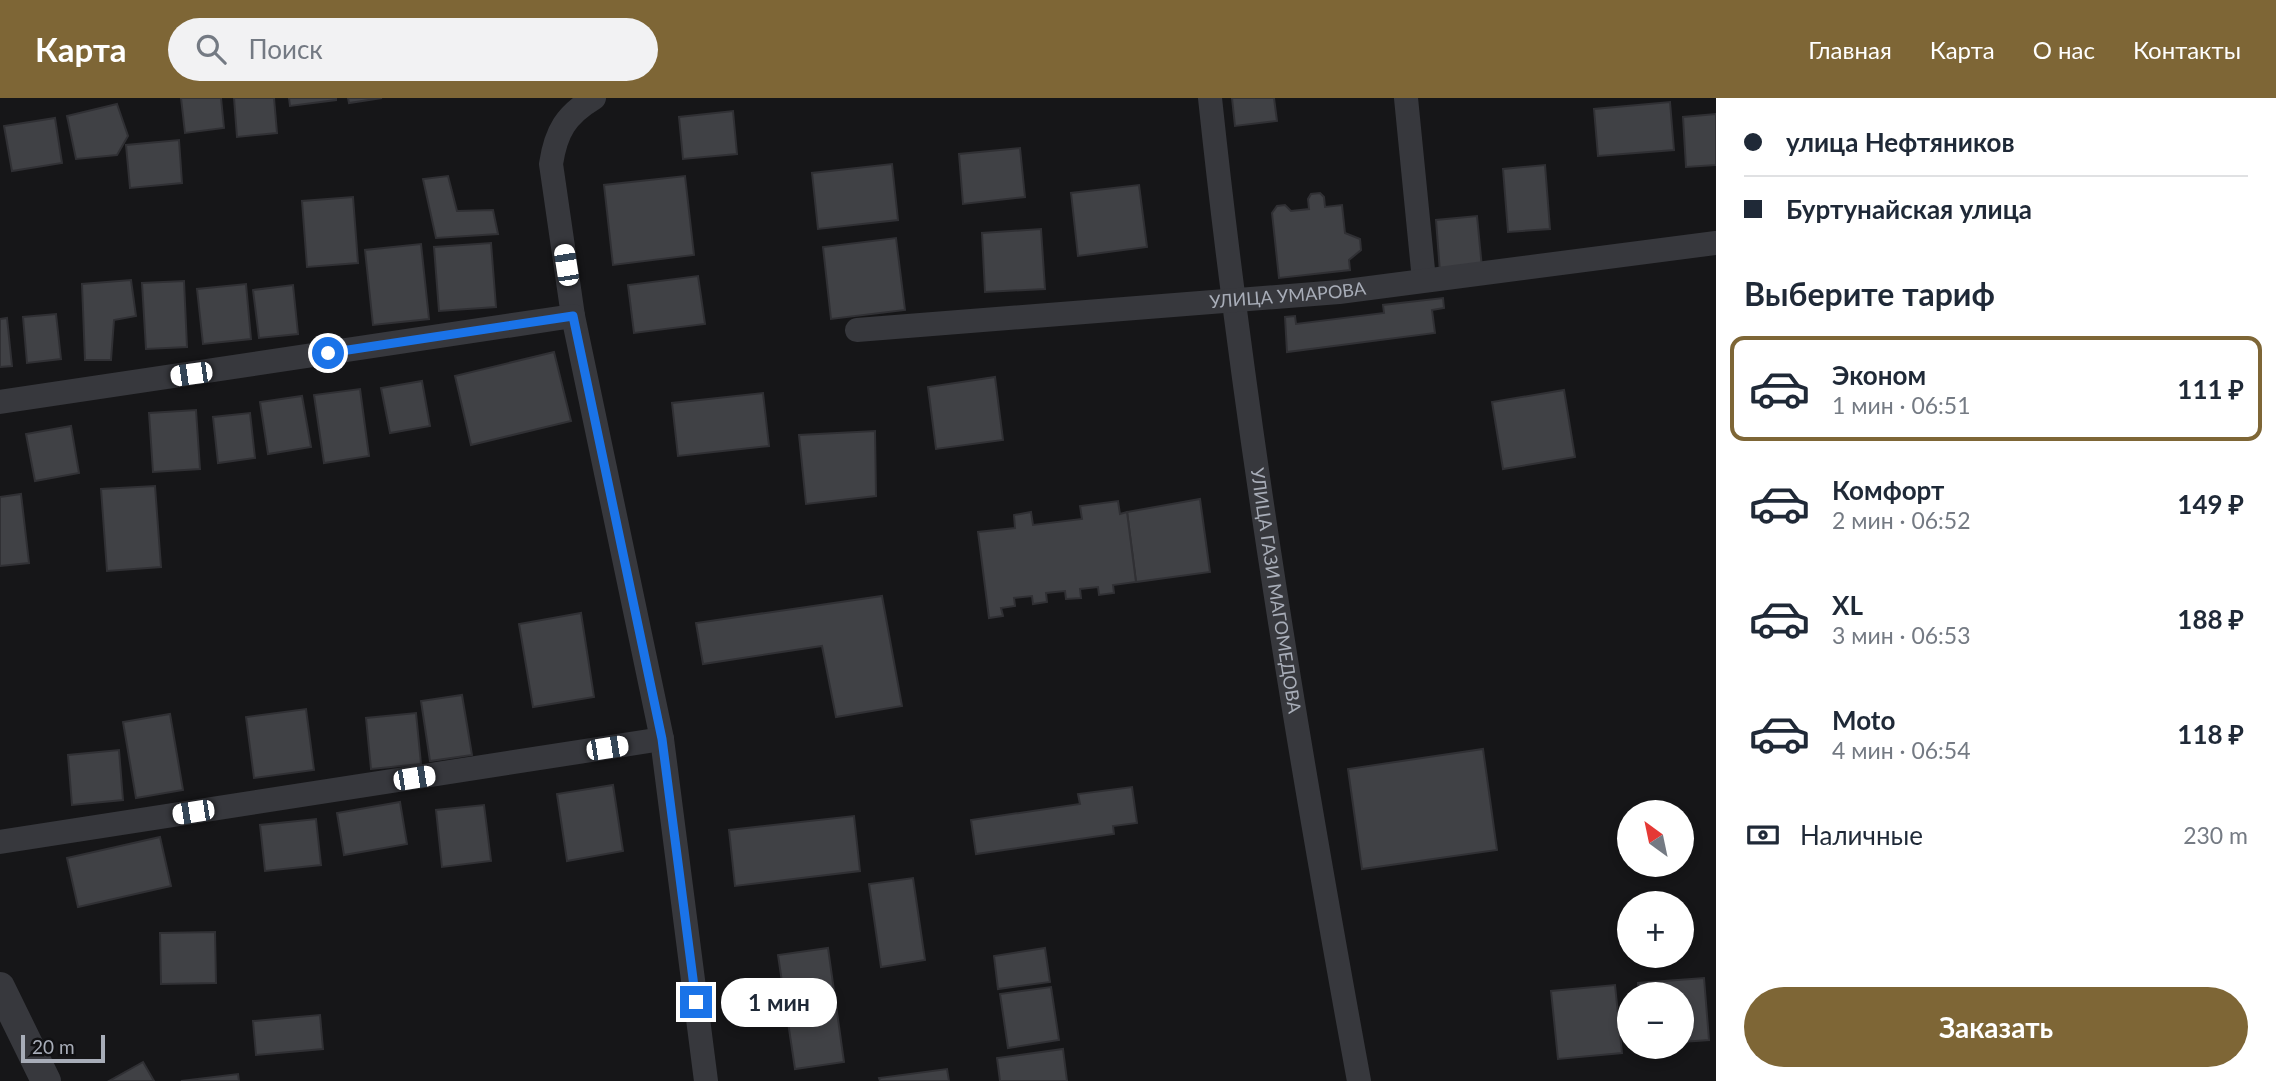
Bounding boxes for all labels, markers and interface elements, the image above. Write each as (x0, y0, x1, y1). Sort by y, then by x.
search box (168, 18, 658, 81)
text: Карта (35, 29, 126, 69)
icon: search (192, 30, 230, 68)
text: Поиск (248, 33, 323, 65)
text: Главная (1808, 35, 1892, 64)
text: Карта (1930, 35, 1995, 64)
text: О нас (2033, 35, 2095, 64)
text: Контакты (2133, 35, 2241, 64)
text: улица Нефтяников (1786, 126, 2015, 158)
text: Буртунайская улица (1786, 193, 2032, 225)
car (553, 243, 580, 287)
text: Выберите тариф (1744, 274, 1995, 313)
street label: УЛИЦА УМАРОВА (1209, 277, 1368, 312)
route start (312, 337, 344, 369)
icon: car (1748, 357, 1811, 420)
text: Эконом (1832, 359, 1926, 391)
car (169, 361, 214, 387)
text: 111 ₽ (2177, 373, 2244, 405)
text: 1 мин · 06:51 (1832, 391, 1971, 419)
street label: УЛИЦА ГАЗИ МАГОМЕДОВА (1247, 466, 1307, 716)
icon: car (1748, 472, 1811, 535)
text: Комфорт (1832, 474, 1944, 506)
text: 149 ₽ (2177, 488, 2244, 520)
text: 2 мин · 06:52 (1832, 506, 1971, 534)
icon: car (1748, 587, 1811, 650)
text: XL (1832, 589, 1863, 621)
text: 188 ₽ (2177, 603, 2244, 635)
text: 3 мин · 06:53 (1832, 621, 1971, 649)
icon: car (1748, 702, 1811, 765)
text: Moto (1832, 704, 1895, 736)
text: 118 ₽ (2177, 718, 2244, 750)
car (585, 734, 630, 762)
text: 4 мин · 06:54 (1832, 736, 1971, 764)
car (392, 764, 437, 792)
car (171, 798, 216, 826)
north arrow (1617, 800, 1694, 877)
map controls (1617, 800, 1694, 1059)
icon: cash (1744, 816, 1782, 854)
text: Наличные (1800, 819, 1923, 851)
text: 230 m (2183, 821, 2248, 849)
button: + (1617, 891, 1694, 968)
callout: 1 мин (720, 978, 836, 1026)
button: − (1617, 982, 1694, 1059)
route end (680, 986, 712, 1018)
button: Заказать (1744, 987, 2248, 1067)
text: 1 мин (748, 988, 810, 1016)
scale bar (21, 1032, 105, 1064)
text: 20 m (32, 1035, 75, 1058)

